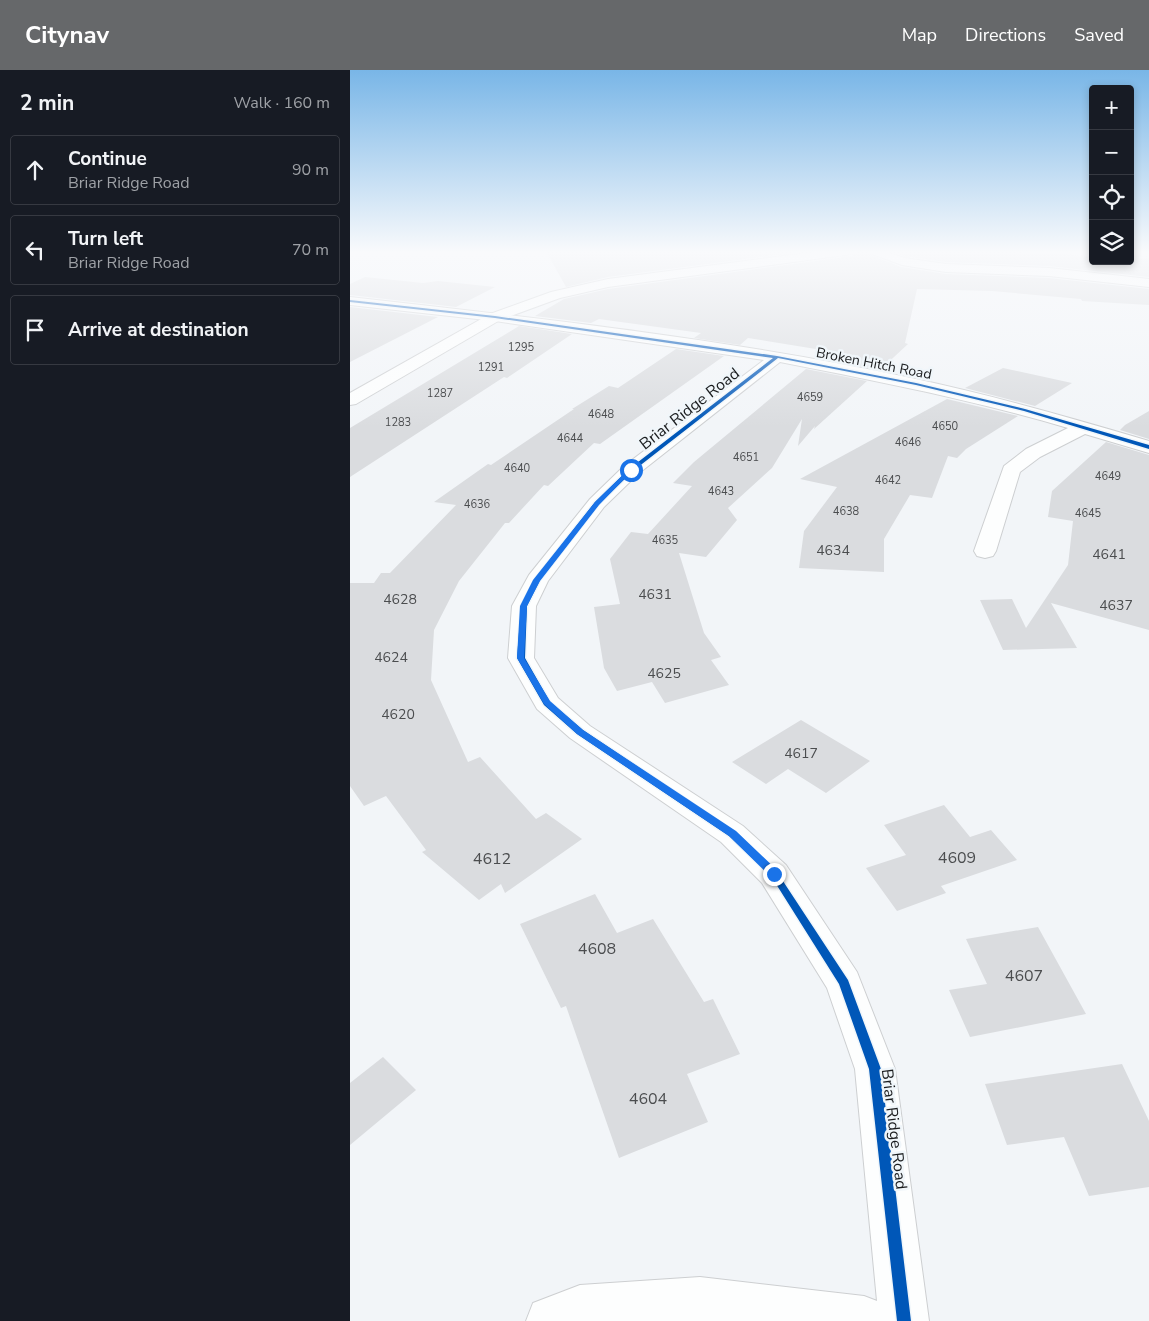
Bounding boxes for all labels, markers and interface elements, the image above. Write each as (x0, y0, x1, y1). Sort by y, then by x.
text: Citynav (25, 19, 109, 51)
text: Map (902, 23, 937, 47)
text: Directions (965, 23, 1046, 47)
text: Saved (1074, 23, 1124, 47)
map controls (1089, 85, 1134, 265)
button: + (1089, 85, 1134, 130)
text: 2 min (20, 89, 74, 117)
text: Walk · 160 m (234, 92, 330, 114)
button: − (1089, 130, 1134, 175)
text: Continue (68, 146, 147, 172)
icon: ahead (21, 156, 49, 184)
text: 90 m (292, 159, 329, 181)
text: Briar Ridge Road (68, 172, 190, 194)
button: locate (1089, 175, 1134, 220)
button: layers (1089, 220, 1134, 265)
text: Turn left (68, 226, 143, 252)
icon: left (21, 236, 49, 264)
text: 70 m (292, 239, 329, 261)
text: Briar Ridge Road (68, 252, 190, 274)
icon: arrive (21, 316, 49, 344)
text: Arrive at destination (68, 317, 249, 343)
house number: 1295 (508, 340, 535, 355)
street label: Broken Hitch Road (815, 343, 933, 384)
house number: 1291 (478, 360, 504, 375)
street label: Briar Ridge Road (635, 363, 744, 455)
house number: 1287 (427, 386, 453, 401)
house number: 4659 (797, 390, 823, 405)
house number: 4648 (588, 407, 615, 422)
house number: 1283 (385, 415, 411, 430)
house number: 4650 (932, 419, 959, 434)
house number: 4644 (557, 431, 584, 446)
house number: 4646 (895, 435, 922, 450)
house number: 4651 (733, 450, 759, 465)
route start (620, 459, 643, 482)
house number: 4640 (504, 461, 531, 476)
house number: 4649 (1095, 469, 1121, 484)
house number: 4642 (875, 473, 901, 488)
house number: 4643 (708, 484, 734, 499)
house number: 4636 (464, 497, 491, 512)
house number: 4638 (833, 504, 860, 519)
house number: 4645 (1075, 506, 1102, 521)
house number: 4635 (652, 533, 679, 548)
house number: 4634 (816, 541, 850, 560)
house number: 4641 (1092, 545, 1126, 564)
house number: 4631 (638, 585, 672, 604)
house number: 4628 (383, 590, 417, 609)
house number: 4637 (1099, 596, 1133, 615)
house number: 4624 (374, 648, 408, 667)
house number: 4625 (647, 664, 681, 683)
house number: 4620 (381, 705, 415, 724)
house number: 4617 (784, 744, 818, 763)
house number: 4609 (938, 847, 976, 869)
house number: 4612 (473, 848, 511, 870)
route end (763, 863, 786, 886)
house number: 4608 (578, 938, 616, 960)
house number: 4607 (1005, 965, 1043, 987)
street label: Briar Ridge Road (876, 1067, 912, 1191)
house number: 4604 (629, 1088, 668, 1110)

